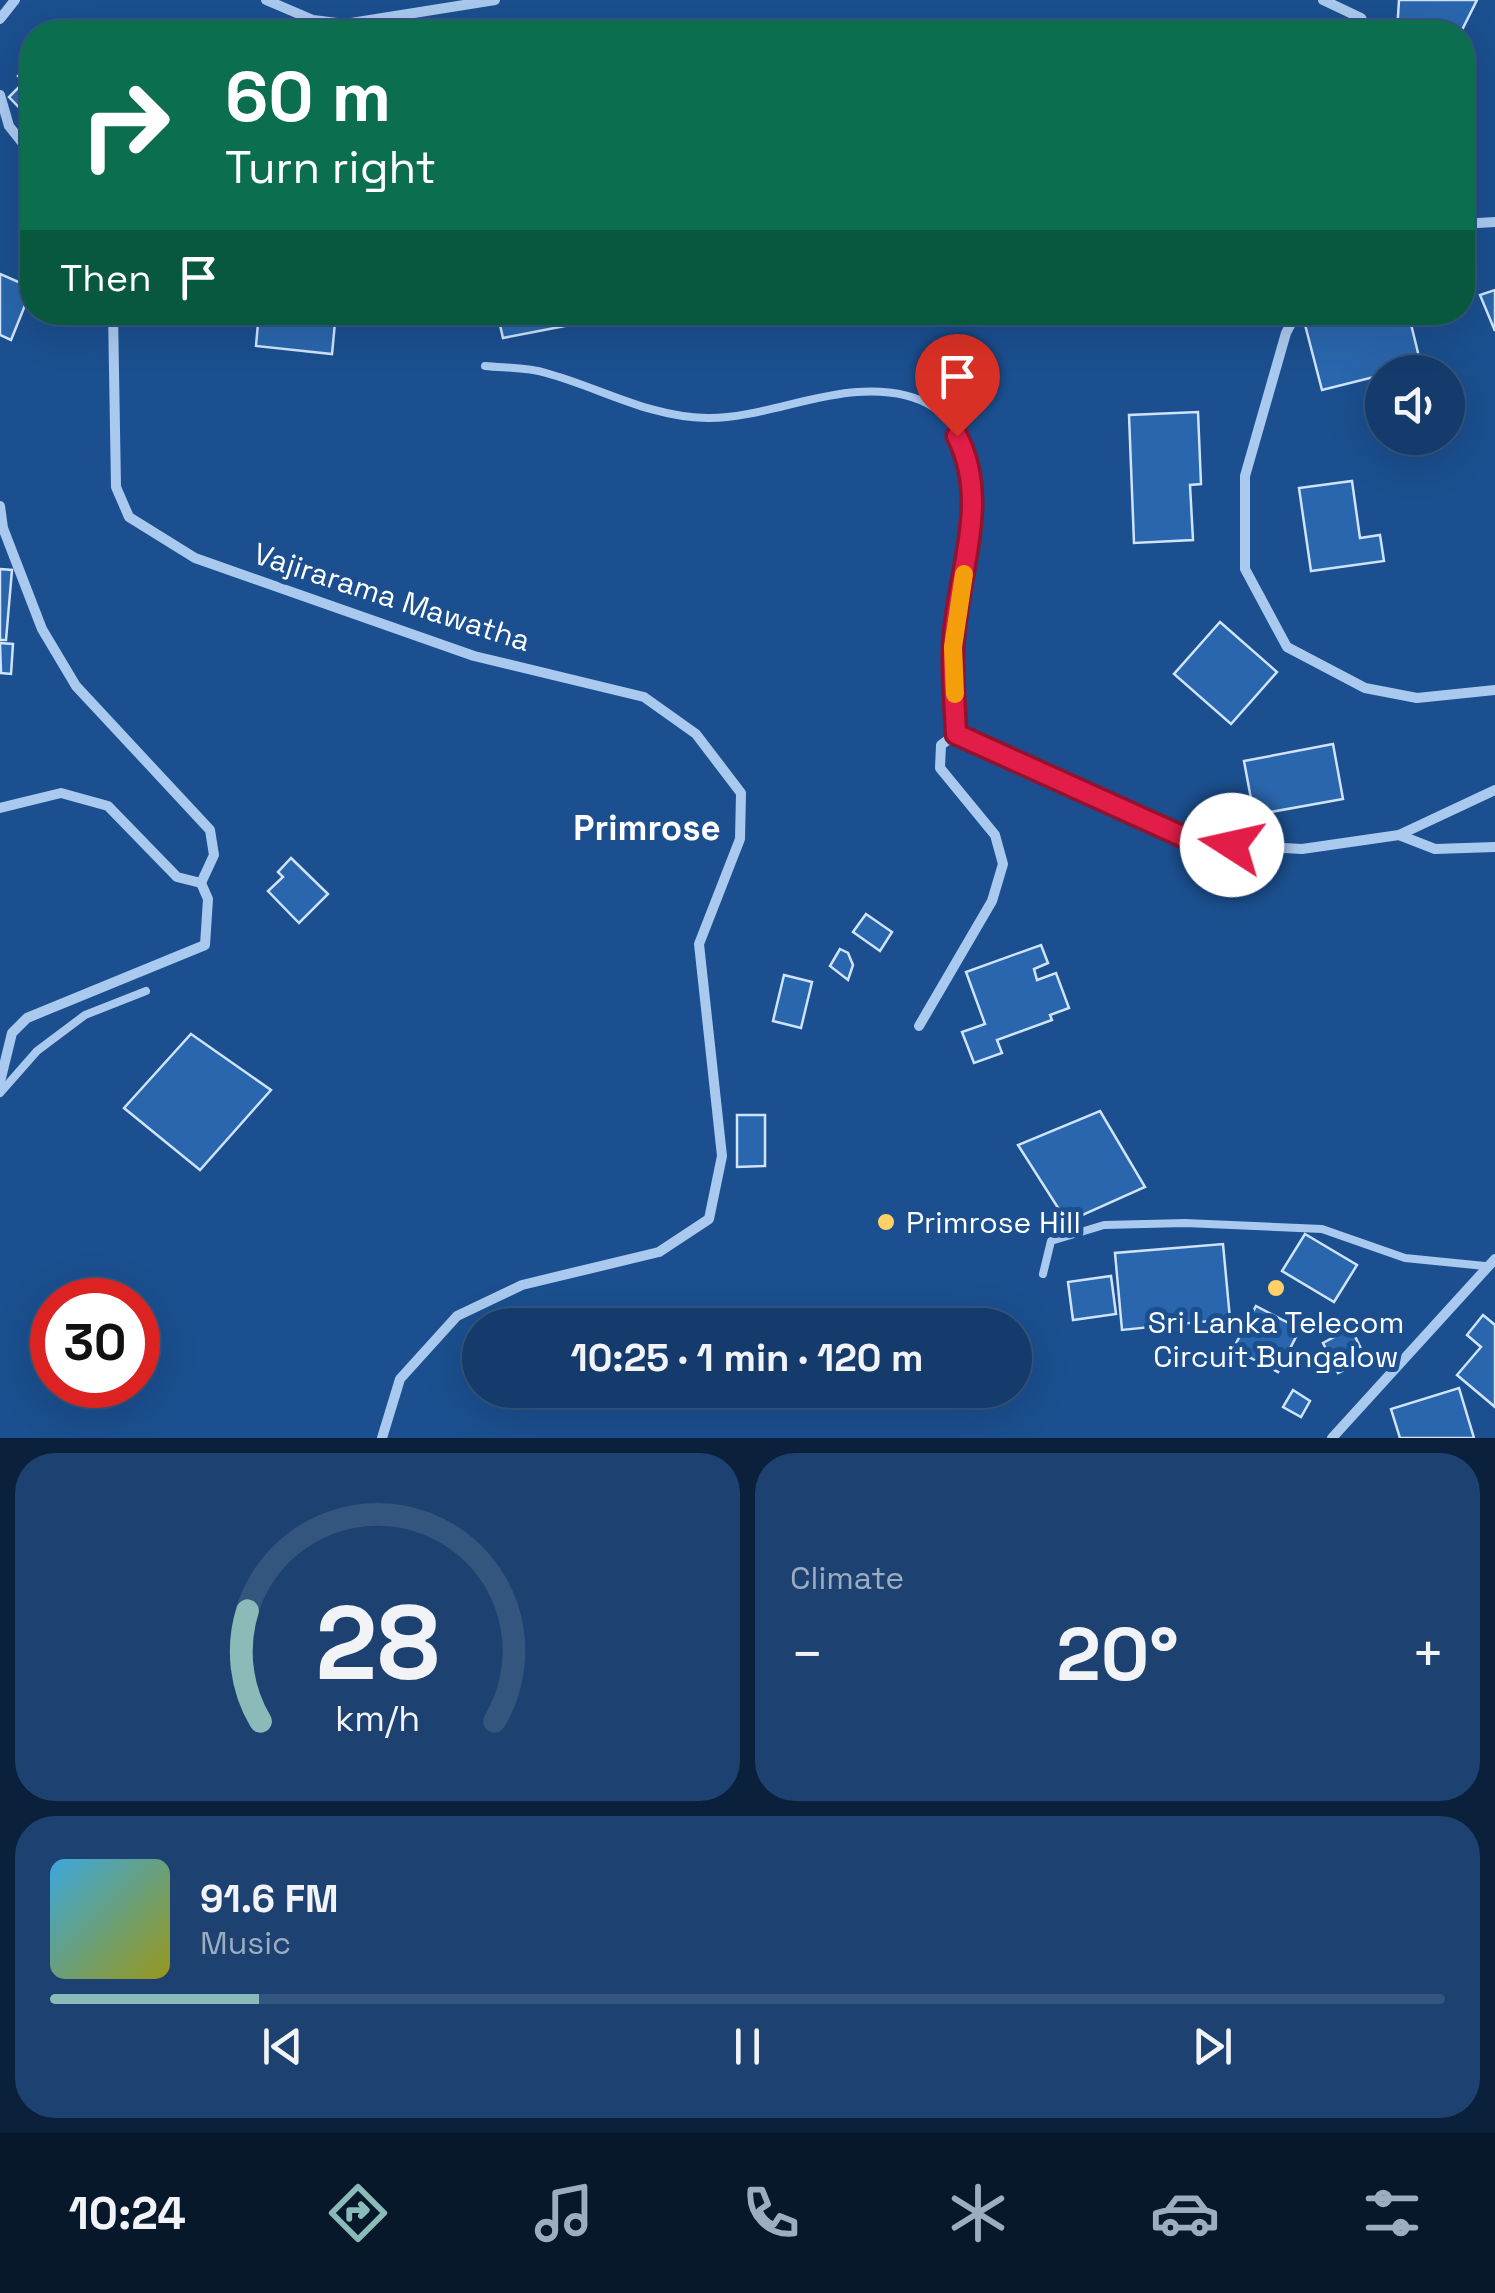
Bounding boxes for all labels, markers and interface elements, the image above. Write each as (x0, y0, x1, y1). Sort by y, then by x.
text: 60 m (225, 52, 391, 141)
icon: right (60, 60, 190, 190)
text: Turn right (225, 139, 436, 196)
icon: arrive (171, 250, 226, 305)
text: Then (60, 254, 151, 302)
pin (915, 334, 1000, 437)
icon: arrive (930, 349, 985, 404)
map controls (1365, 355, 1465, 455)
button: sound (1365, 355, 1465, 455)
street label: Vajirarama Mawatha (249, 534, 535, 660)
position arrow (1180, 793, 1284, 897)
district label: Primrose (573, 806, 721, 850)
place label: Primrose Hill (906, 1203, 1081, 1242)
marker: Primrose Hill (875, 1211, 897, 1233)
marker: Sri Lanka Telecom Circuit Bungalow (1265, 1277, 1287, 1299)
speed limit sign: 30 (30, 1278, 160, 1408)
place label: Sri Lanka Telecom Circuit Bungalow (1148, 1303, 1404, 1376)
text: 10:25 · 1 min · 120 m (571, 1334, 923, 1382)
text: Climate (790, 1558, 904, 1598)
text: 28 (315, 1577, 440, 1709)
text: 20° (1056, 1606, 1179, 1702)
text: − (790, 1619, 824, 1689)
text: + (1411, 1619, 1445, 1689)
text: km/h (335, 1696, 420, 1741)
text: 91.6 FM (200, 1875, 339, 1923)
text: Music (200, 1923, 291, 1963)
icon: previous (255, 2019, 310, 2074)
icon: pause (720, 2019, 775, 2074)
icon: next (1185, 2019, 1240, 2074)
icon: directions (323, 2178, 393, 2248)
icon: music (529, 2178, 599, 2248)
icon: phone (736, 2178, 806, 2248)
icon: climate (943, 2178, 1013, 2248)
icon: car (1150, 2178, 1220, 2248)
icon: filters (1357, 2178, 1427, 2248)
text: 10:24 (68, 2185, 186, 2242)

